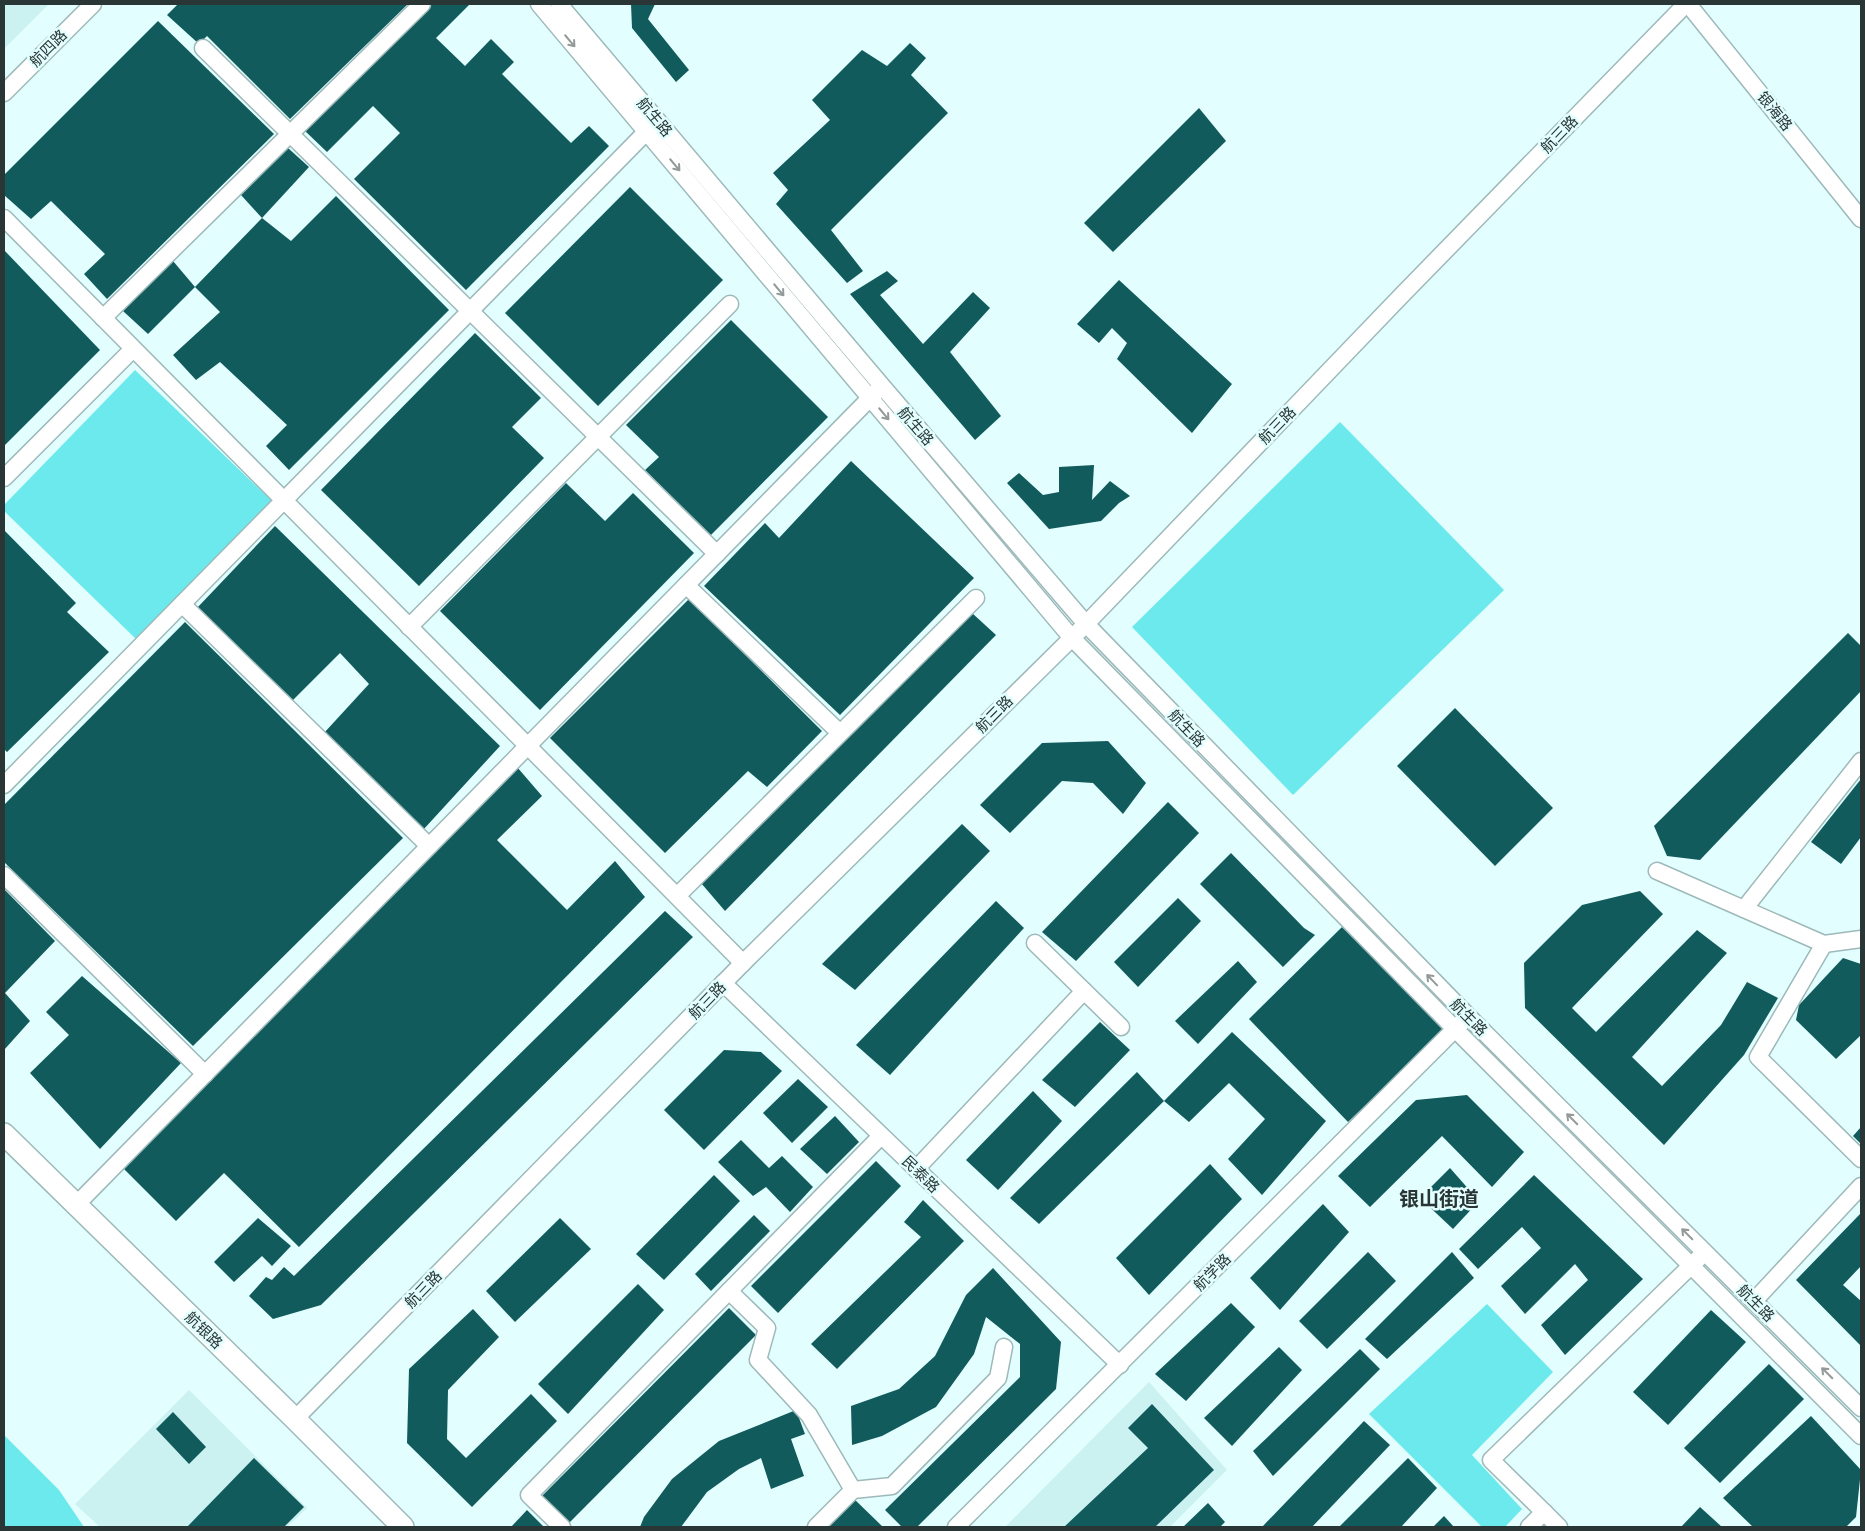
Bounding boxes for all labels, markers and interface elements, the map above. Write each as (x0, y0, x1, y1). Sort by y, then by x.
street label: 航四路 (25, 25, 71, 71)
one-way arrow (564, 34, 575, 47)
street label: 银海路 (1753, 88, 1797, 134)
street label: 航生路 (633, 94, 677, 140)
street label: 航三路 (1537, 111, 1581, 157)
one-way arrow (669, 159, 680, 172)
one-way arrow (774, 283, 785, 296)
street label: 航三路 (1255, 402, 1299, 448)
street label: 航生路 (894, 403, 938, 449)
one-way arrow (878, 407, 889, 420)
street label: 航三路 (971, 691, 1017, 737)
street label: 航生路 (1165, 705, 1209, 751)
one-way arrow (1426, 973, 1438, 986)
street label: 航三路 (685, 977, 729, 1023)
street label: 航生路 (1446, 994, 1492, 1040)
one-way arrow (1566, 1114, 1578, 1126)
street label: 民泰路 (898, 1152, 944, 1196)
district label: 银山街道 (1399, 1185, 1479, 1212)
one-way arrow (1681, 1228, 1693, 1240)
street label: 航学路 (1189, 1249, 1235, 1295)
street label: 航三路 (401, 1266, 445, 1312)
street label: 航生路 (1733, 1280, 1779, 1326)
street label: 航银路 (181, 1308, 227, 1352)
one-way arrow (1821, 1367, 1833, 1380)

